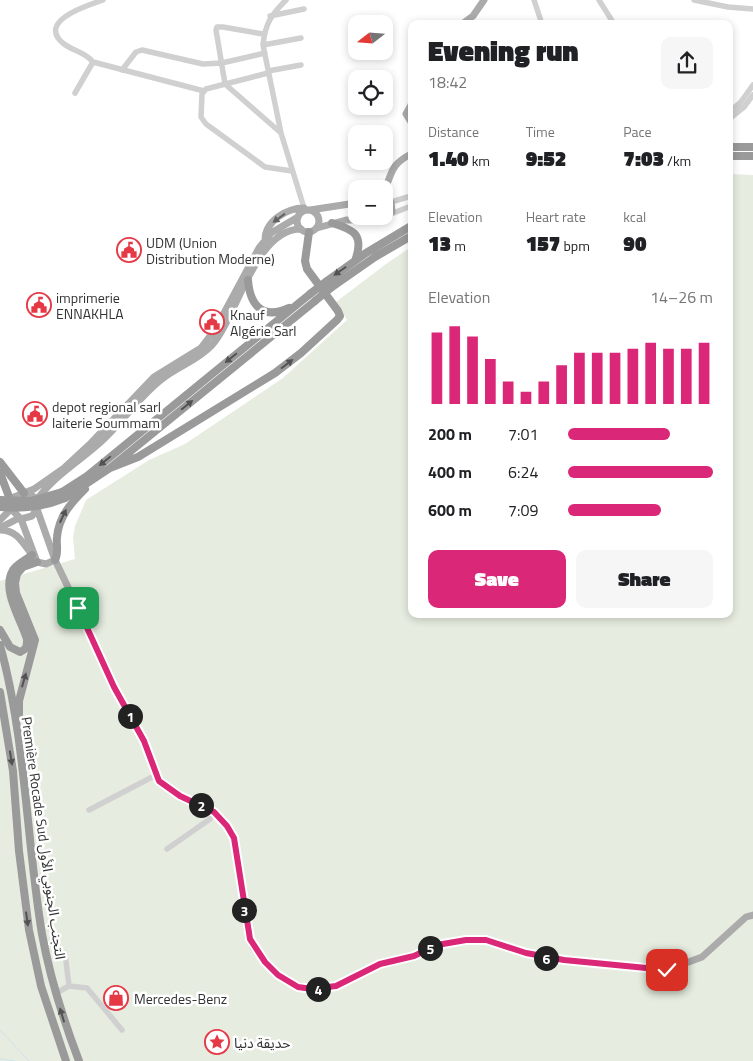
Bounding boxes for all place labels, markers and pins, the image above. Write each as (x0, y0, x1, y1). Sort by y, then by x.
place label: UDM (Union Distribution Moderne) (146, 232, 275, 269)
public building icon: UDM (Union Distribution Moderne) (116, 237, 142, 263)
place label: imprimerie ENNAKHLA (56, 287, 124, 324)
public building icon: imprimerie ENNAKHLA (26, 292, 52, 318)
place label: Knauf Algérie Sarl (230, 304, 297, 341)
public building icon: Knauf Algérie Sarl (199, 309, 225, 335)
place label: depot regional sarl laiterie Soummam (52, 396, 161, 433)
public building icon: depot regional sarl laiterie Soummam (22, 401, 48, 427)
pin (57, 587, 99, 629)
pin: 1 (118, 704, 142, 728)
pin: 2 (188, 792, 214, 818)
pin: 3 (232, 898, 256, 922)
pin: 5 (418, 936, 442, 960)
pin: 6 (534, 946, 558, 970)
pin (646, 949, 688, 991)
pin: 4 (306, 976, 330, 1002)
shop icon: Mercedes-Benz (103, 985, 129, 1011)
place label: Mercedes-Benz (134, 988, 227, 1009)
place icon: حديقة دنيا (204, 1029, 230, 1055)
place label: حديقة دنيا (234, 1032, 290, 1053)

